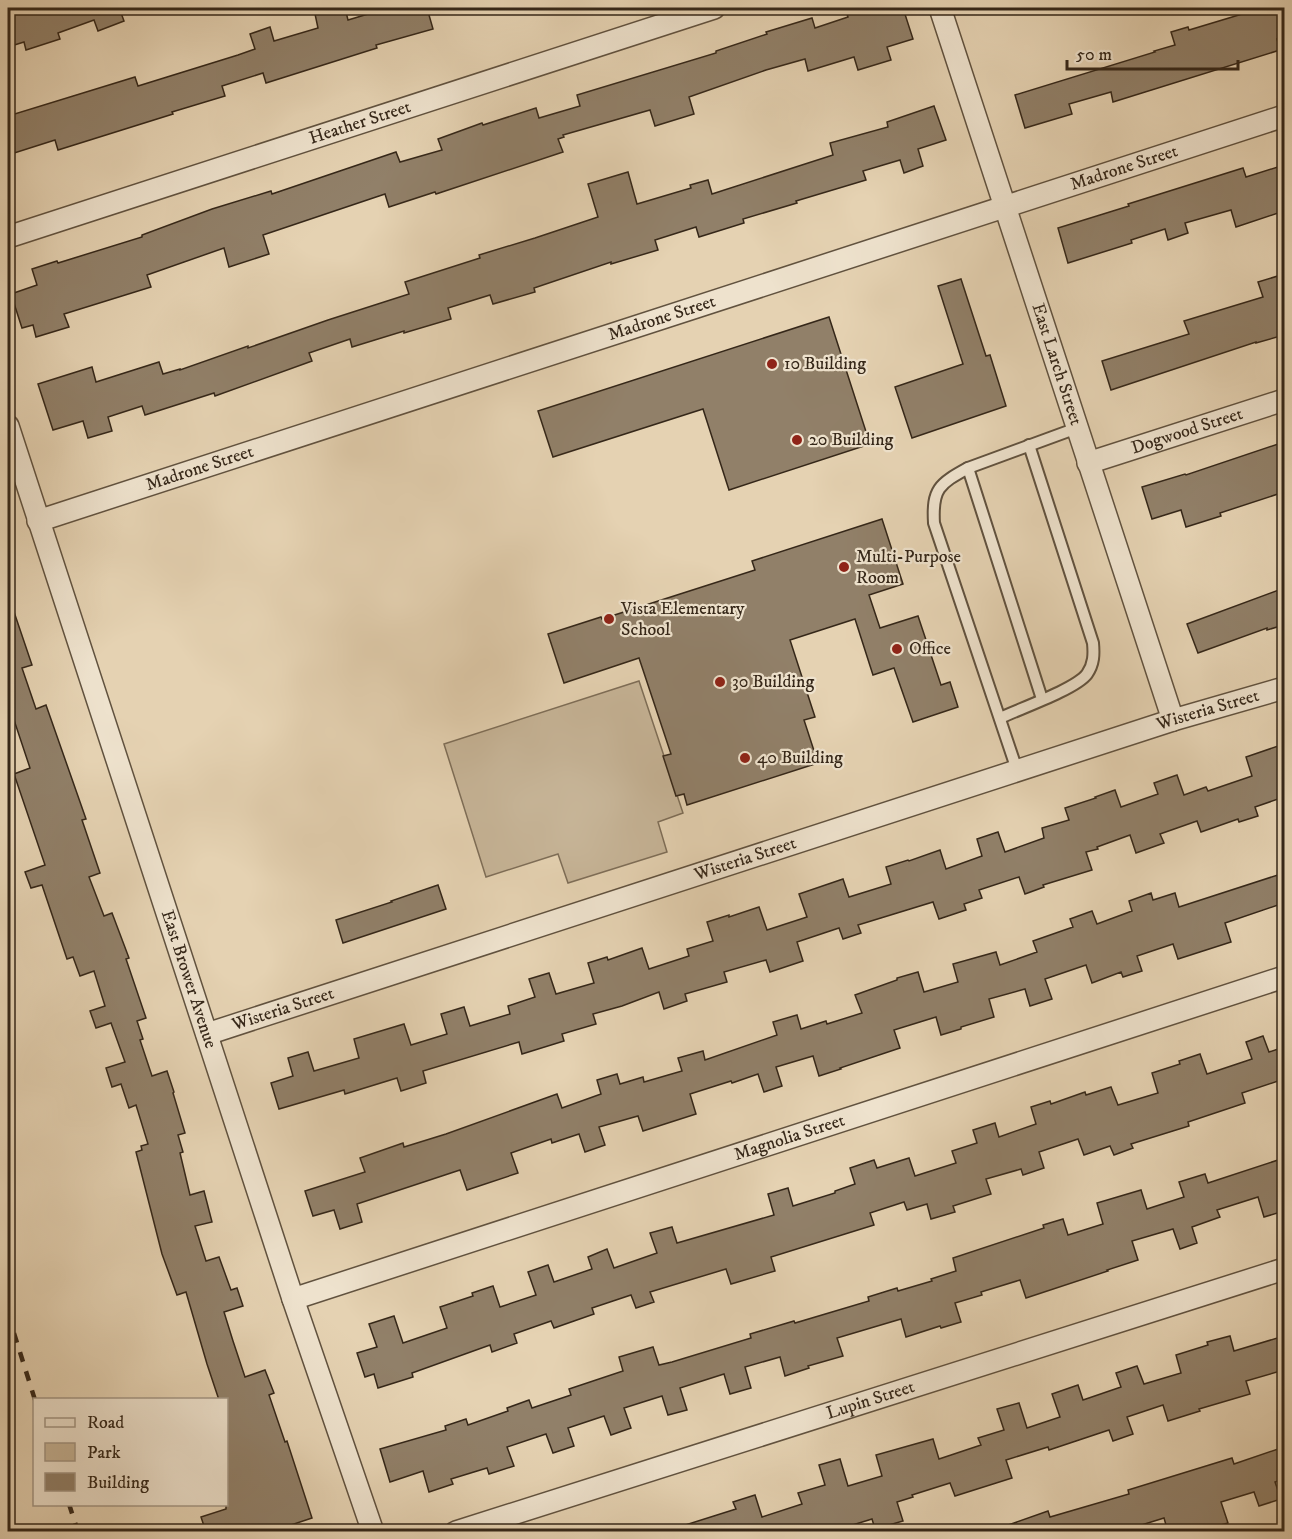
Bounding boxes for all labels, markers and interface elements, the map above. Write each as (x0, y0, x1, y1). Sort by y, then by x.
scale bar (1067, 33, 1238, 71)
text: 50 m (1076, 44, 1112, 66)
street label: Heather Street (306, 96, 414, 150)
street label: Madrone Street (1067, 140, 1181, 196)
street label: Madrone Street (605, 290, 719, 346)
street label: East Larch Street (1026, 301, 1087, 428)
place label: 10 Building (784, 353, 866, 375)
marker: 10 Building (765, 357, 779, 371)
street label: Dogwood Street (1129, 403, 1246, 459)
place label: 20 Building (809, 429, 894, 451)
marker: 20 Building (790, 433, 804, 447)
street label: Madrone Street (143, 441, 256, 496)
place label: Multi-Purpose Room (856, 546, 961, 589)
marker: Multi-Purpose Room (837, 560, 851, 574)
place label: Vista Elementary School (620, 598, 745, 641)
marker: Vista Elementary School (602, 612, 616, 626)
place label: Office (909, 638, 951, 660)
marker: Office (890, 642, 904, 656)
place label: 30 Building (732, 671, 814, 693)
marker: 30 Building (713, 675, 727, 689)
street label: Wisteria Street (1153, 685, 1262, 736)
place label: 40 Building (757, 747, 843, 769)
marker: 40 Building (738, 751, 752, 765)
street label: Wisteria Street (691, 832, 799, 886)
street label: East Brower Avenue (156, 907, 221, 1051)
street label: Wisteria Street (228, 982, 337, 1036)
street label: Magnolia Street (731, 1109, 848, 1166)
street label: Lupin Street (824, 1376, 918, 1425)
legend (33, 1398, 228, 1506)
text: Road (87, 1412, 124, 1434)
text: Park (87, 1442, 121, 1464)
text: Building (87, 1472, 149, 1494)

